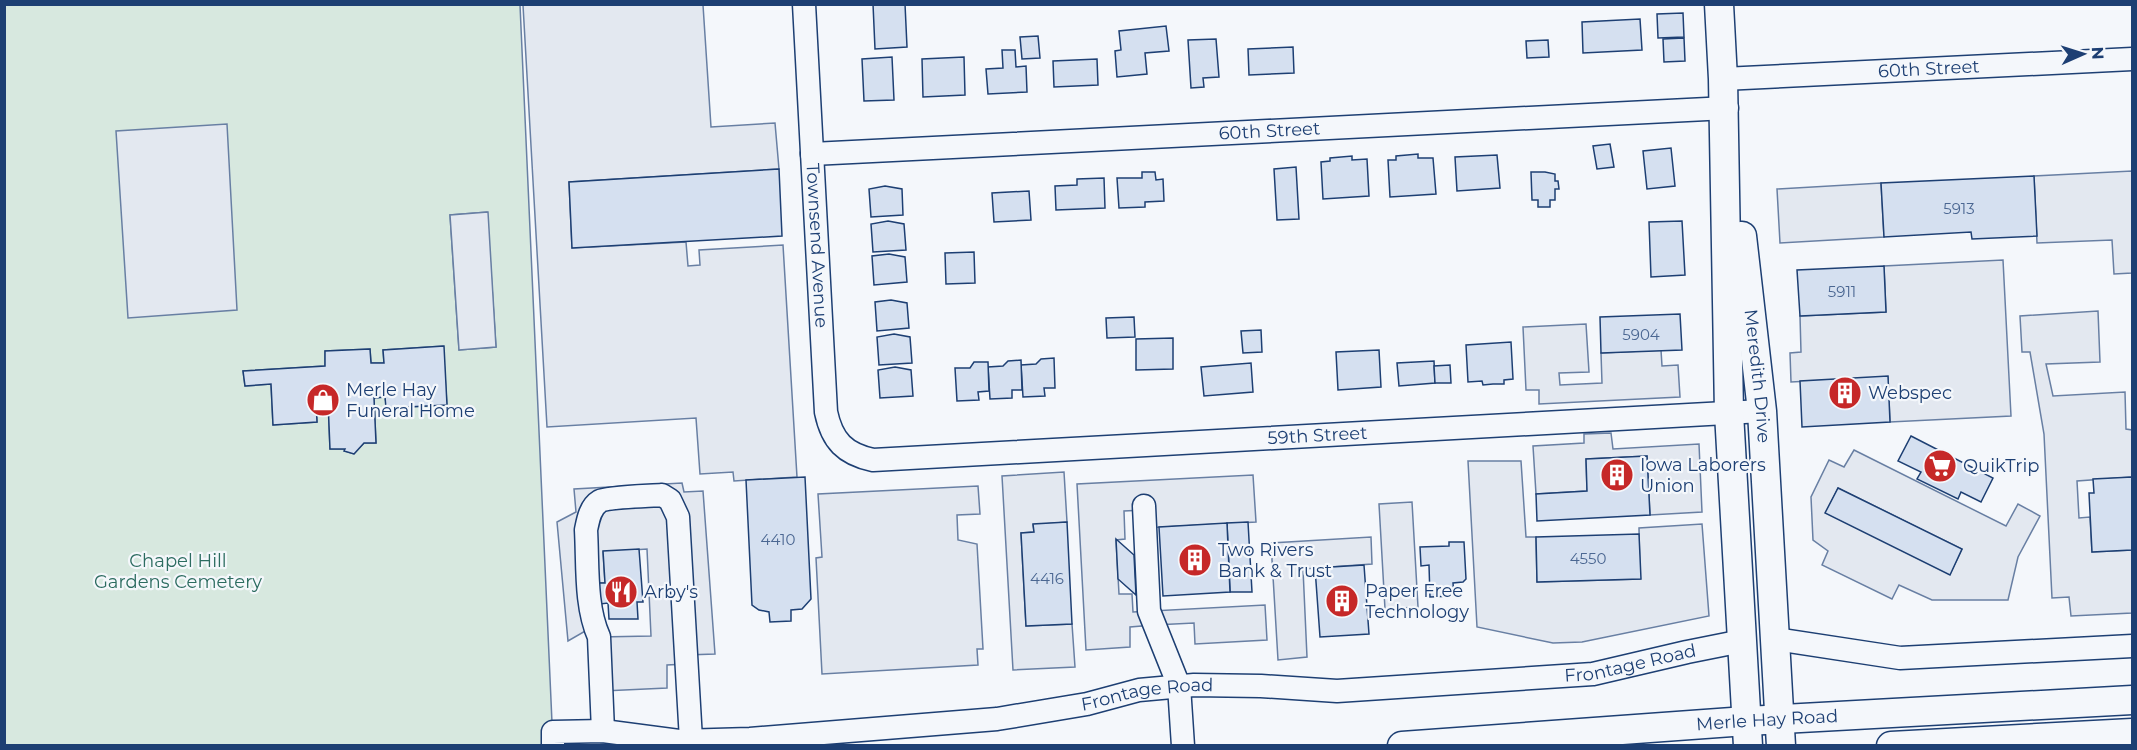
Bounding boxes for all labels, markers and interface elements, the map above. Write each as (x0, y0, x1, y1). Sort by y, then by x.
north arrow (2053, 24, 2113, 84)
text: N (2088, 46, 2107, 60)
street label: 60th Street (1877, 55, 1980, 82)
street label: 60th Street (1218, 117, 1321, 145)
street label: Townsend Avenue (802, 163, 832, 329)
house number: 5913 (1943, 199, 1975, 218)
house number: 5911 (1828, 282, 1856, 301)
street label: Meredith Drive (1739, 308, 1775, 444)
house number: 5904 (1622, 325, 1660, 344)
building icon: Webspec (1827, 375, 1863, 411)
place label: Merle Hay Funeral Home (346, 379, 475, 422)
shop icon: Merle Hay Funeral Home (305, 382, 341, 418)
place label: Webspec (1868, 382, 1952, 404)
street label: 59th Street (1267, 422, 1368, 449)
supermarket icon: QuikTrip (1922, 448, 1958, 484)
place label: Iowa Laborers Union (1640, 454, 1766, 497)
place label: QuikTrip (1963, 455, 2039, 477)
building icon: Iowa Laborers Union (1599, 457, 1635, 493)
house number: 4410 (761, 530, 795, 549)
place label: Two Rivers Bank & Trust (1218, 539, 1332, 582)
building icon: Two Rivers Bank & Trust (1177, 542, 1213, 578)
house number: 4550 (1570, 549, 1606, 568)
park label: Chapel Hill Gardens Cemetery (94, 550, 262, 593)
house number: 4416 (1030, 569, 1064, 588)
restaurant icon: Arby's (603, 574, 639, 610)
place label: Paper Free Technology (1365, 580, 1469, 623)
place label: Arby's (644, 581, 698, 603)
building icon: Paper Free Technology (1324, 583, 1360, 619)
street label: Frontage Road (1564, 639, 1698, 687)
street label: Frontage Road (1079, 674, 1213, 716)
street label: Merle Hay Road (1695, 705, 1839, 736)

